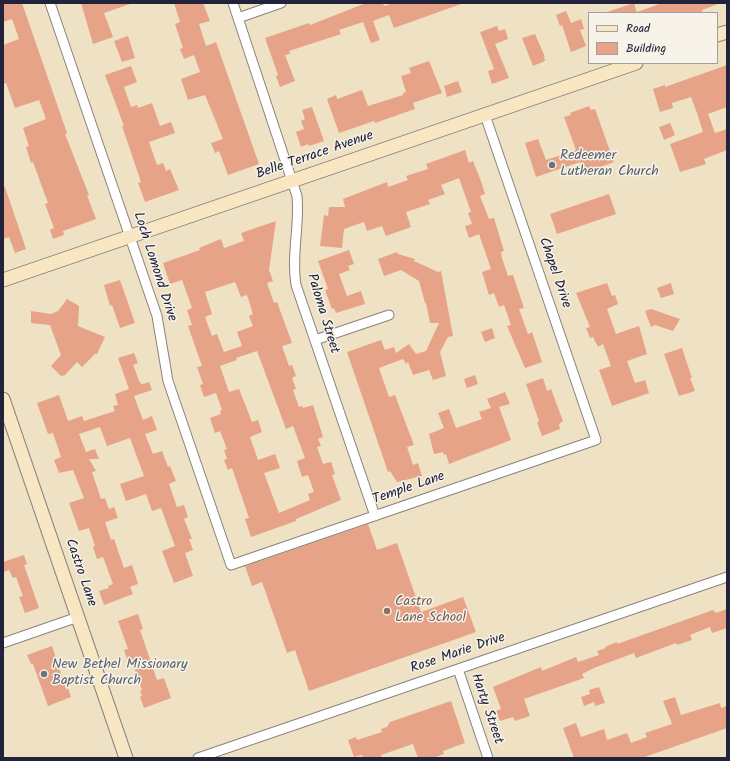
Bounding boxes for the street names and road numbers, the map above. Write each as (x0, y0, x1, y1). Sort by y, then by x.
street label: Belle Terrace Avenue (254, 128, 376, 184)
street label: Loch Lomond Drive (128, 210, 180, 324)
street label: Chapel Drive (534, 235, 574, 311)
street label: Paloma Street (302, 272, 342, 356)
street label: Temple Lane (371, 469, 447, 509)
street label: Castro Lane (61, 537, 99, 609)
street label: Rose Marie Drive (408, 630, 508, 678)
street label: Harty Street (466, 671, 506, 747)

